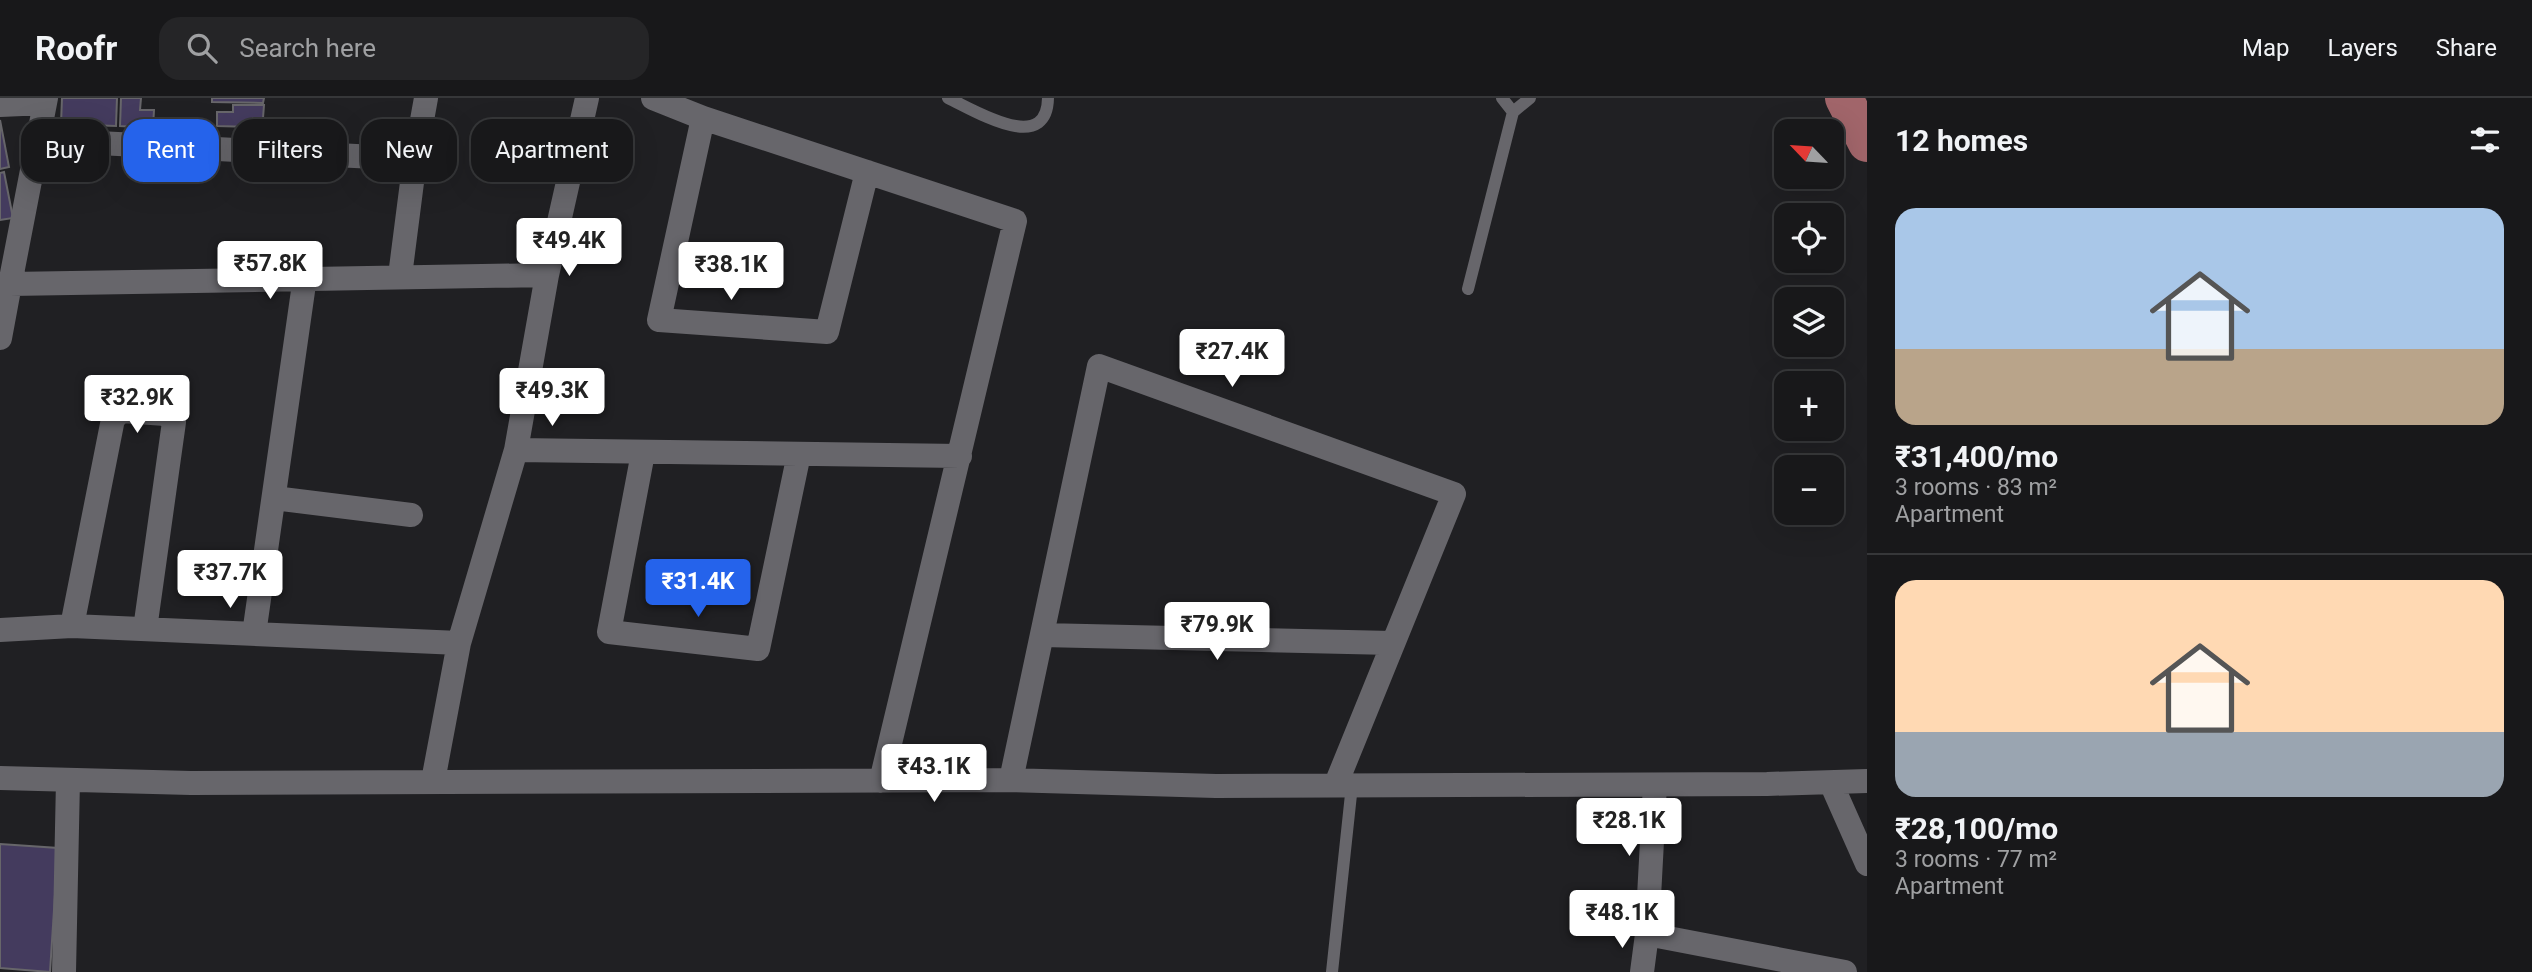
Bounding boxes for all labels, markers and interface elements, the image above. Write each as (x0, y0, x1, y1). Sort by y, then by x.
search box (159, 17, 649, 80)
text: Roofr (35, 29, 117, 68)
icon: search (183, 29, 221, 67)
text: Search here (239, 33, 376, 63)
text: Map (2242, 34, 2290, 62)
text: Layers (2328, 34, 2398, 62)
text: Share (2436, 34, 2497, 62)
chip: Buy (21, 119, 109, 182)
chip: Rent (123, 119, 219, 182)
chip: Filters (233, 119, 347, 182)
chip: New (361, 119, 457, 182)
chip: Apartment (471, 119, 633, 182)
north arrow (1774, 119, 1844, 189)
map controls (1774, 119, 1844, 525)
icon: filters (2466, 121, 2504, 159)
text: 12 homes (1895, 123, 2028, 158)
button: locate (1774, 203, 1844, 273)
pin: ₹49.4K (512, 218, 626, 278)
text: ₹49.4K (533, 227, 605, 254)
pin: ₹57.8K (213, 242, 327, 301)
pin: ₹38.1K (674, 242, 788, 302)
text: ₹57.8K (234, 250, 306, 277)
text: ₹38.1K (695, 251, 767, 278)
icon: home (2137, 253, 2263, 379)
button: layers (1774, 287, 1844, 357)
pin: ₹27.4K (1175, 330, 1289, 389)
text: ₹27.4K (1196, 338, 1268, 365)
pin: ₹49.3K (495, 368, 609, 428)
button: + (1774, 371, 1844, 441)
pin: ₹32.9K (80, 376, 194, 435)
text: ₹49.3K (516, 377, 588, 404)
text: ₹32.9K (101, 384, 173, 411)
text: ₹31,400/mo (1895, 439, 2058, 474)
button: − (1774, 455, 1844, 525)
text: 3 rooms · 83 m² (1895, 474, 2057, 501)
text: Apartment (1895, 501, 2004, 528)
pin: ₹37.7K (173, 550, 287, 610)
text: ₹37.7K (194, 559, 266, 586)
pin: ₹31.4K (641, 560, 755, 619)
text: ₹31.4K (662, 568, 734, 595)
pin: ₹79.9K (1160, 602, 1274, 662)
text: ₹79.9K (1181, 611, 1253, 638)
icon: home (2137, 625, 2263, 751)
pin: ₹43.1K (877, 744, 991, 804)
text: ₹43.1K (898, 753, 970, 780)
pin: ₹28.1K (1572, 798, 1686, 858)
text: ₹28.1K (1593, 807, 1665, 834)
text: ₹28,100/mo (1895, 811, 2058, 846)
text: 3 rooms · 77 m² (1895, 846, 2057, 873)
text: Apartment (1895, 873, 2004, 900)
pin: ₹48.1K (1565, 890, 1679, 950)
text: ₹48.1K (1586, 899, 1658, 926)

